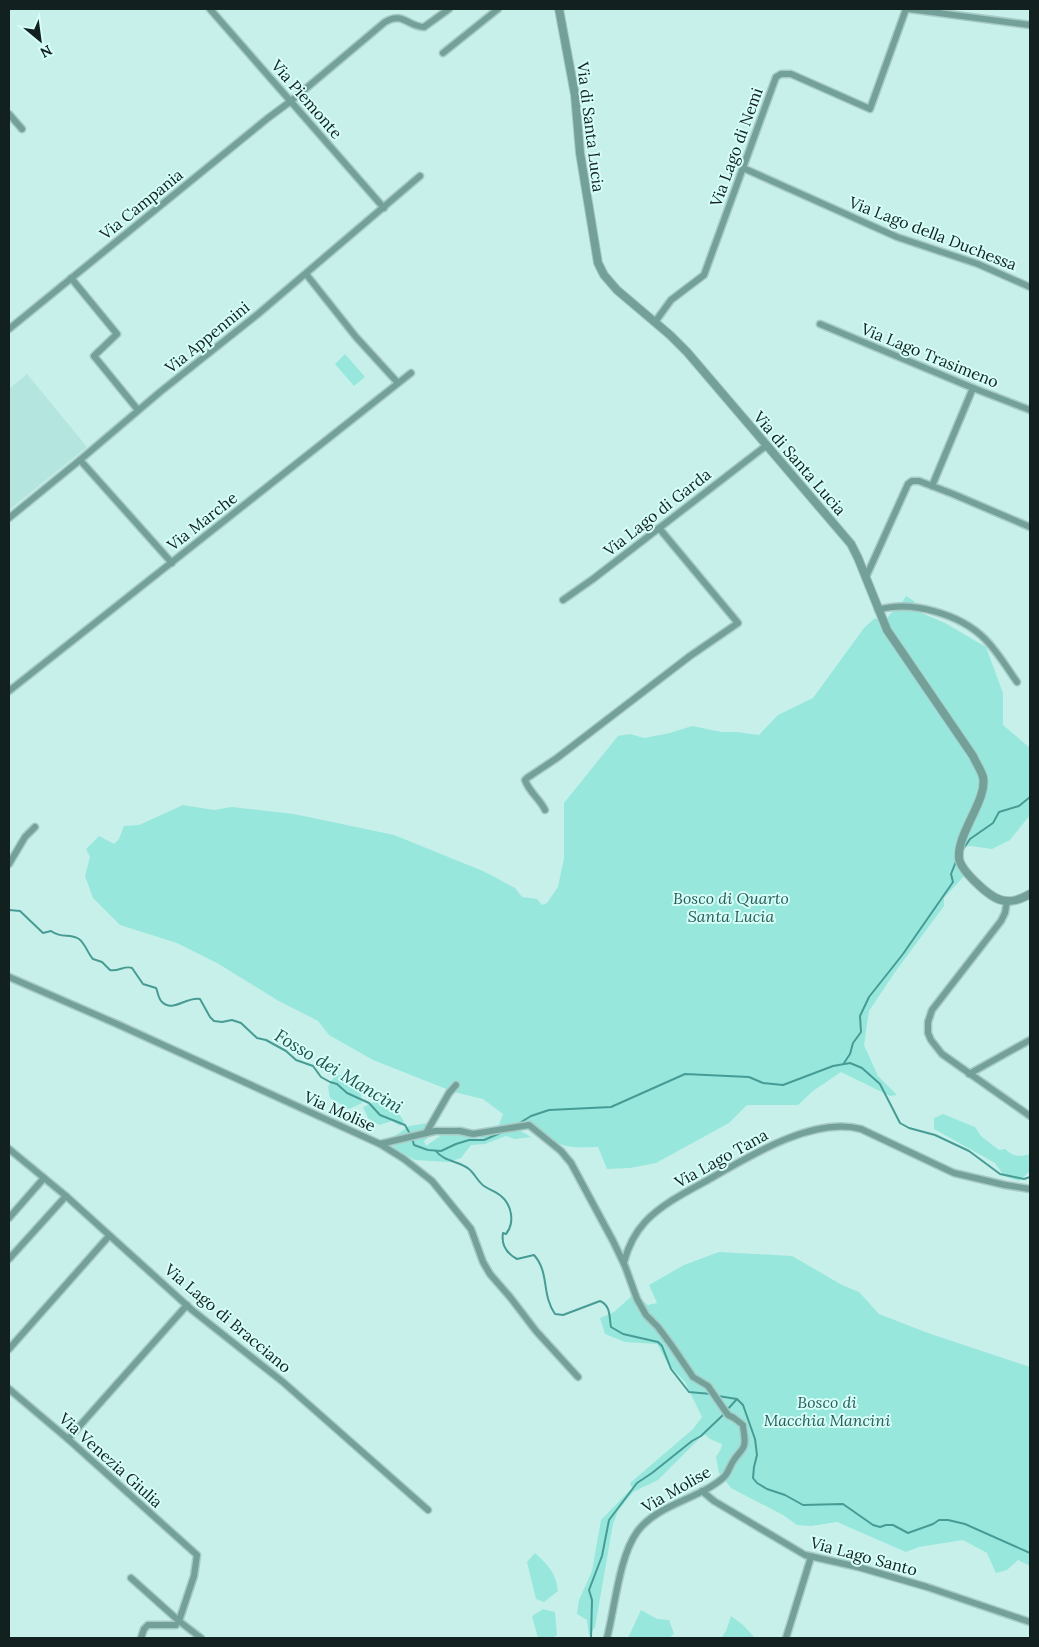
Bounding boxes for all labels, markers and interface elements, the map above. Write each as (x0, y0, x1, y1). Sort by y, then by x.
north arrow (15, 15, 65, 65)
text: N (37, 41, 55, 62)
street label: Via Piemonte (267, 55, 347, 143)
street label: Via di Santa Lucia (573, 60, 609, 193)
street label: Via Lago di Nemi (705, 85, 767, 210)
street label: Via Campania (95, 164, 187, 244)
street label: Via Lago della Duchessa (845, 191, 1020, 274)
street label: Via Appennini (160, 297, 253, 378)
street label: Via Lago Trasimeno (857, 318, 1002, 392)
street label: Via di Santa Lucia (749, 406, 851, 519)
street label: Via Lago di Garda (599, 464, 715, 561)
street label: Via Marche (162, 487, 241, 555)
park label: Bosco di Quarto Santa Lucia (673, 888, 789, 926)
water label: Fosso dei Mancini (271, 1024, 408, 1118)
street label: Via Molise (300, 1086, 379, 1136)
street label: Via Lago Tana (670, 1124, 771, 1192)
street label: Via Lago di Bracciano (160, 1258, 295, 1377)
park label: Bosco di Macchia Mancini (764, 1392, 890, 1430)
street label: Via Venezia Giulia (54, 1408, 167, 1512)
street label: Via Molise (637, 1461, 714, 1517)
street label: Via Lago Santo (807, 1532, 920, 1580)

